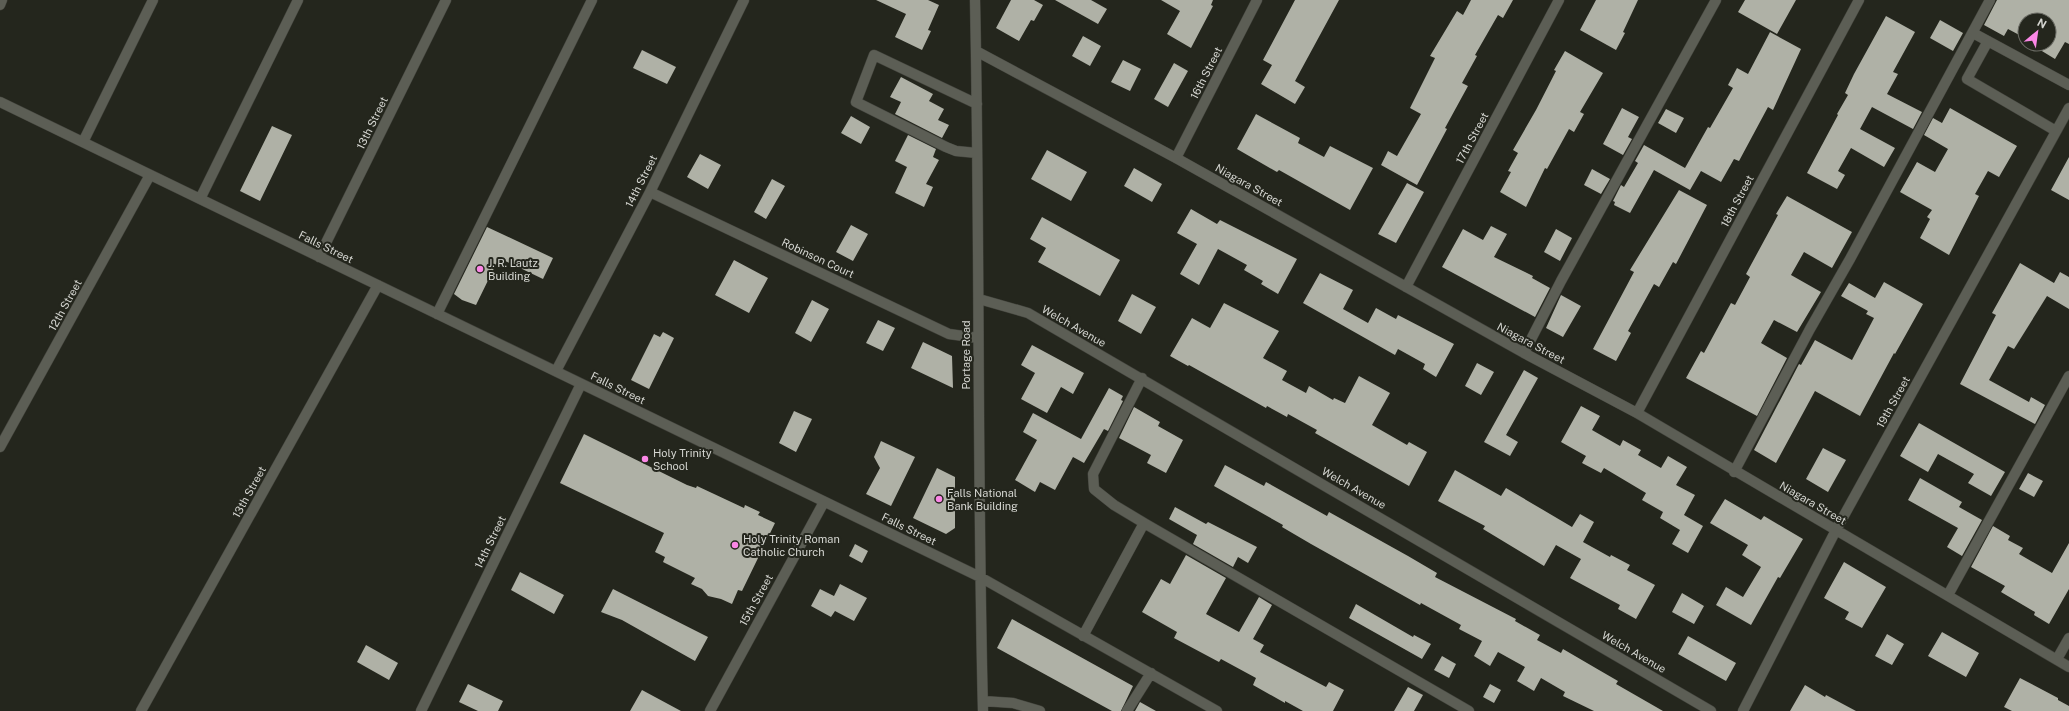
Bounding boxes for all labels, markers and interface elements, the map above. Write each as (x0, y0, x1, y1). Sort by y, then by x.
north arrow (2017, 12, 2057, 52)
text: N (2035, 16, 2049, 31)
street label: 16th Street (1188, 45, 1224, 101)
street label: 13th Street (354, 95, 390, 151)
street label: 17th Street (1453, 110, 1491, 166)
street label: 14th Street (623, 153, 659, 209)
street label: Niagara Street (1213, 162, 1285, 208)
street label: 18th Street (1718, 173, 1756, 229)
street label: Falls Street (297, 229, 355, 265)
street label: Robinson Court (780, 236, 856, 280)
place label: J. R. Lautz Building (488, 257, 538, 282)
marker: J. R. Lautz Building (475, 264, 485, 274)
street label: 12th Street (46, 277, 84, 333)
street label: Welch Avenue (1040, 303, 1108, 349)
street label: Portage Road (960, 320, 972, 390)
street label: Niagara Street (1495, 320, 1567, 366)
street label: Falls Street (589, 370, 647, 406)
street label: 19th Street (1874, 374, 1912, 430)
place label: Holy Trinity School (653, 447, 712, 472)
marker: Holy Trinity School (640, 454, 650, 464)
street label: 13th Street (230, 464, 268, 520)
street label: Welch Avenue (1320, 465, 1388, 511)
street label: Niagara Street (1778, 479, 1848, 527)
place label: Falls National Bank Building (947, 487, 1018, 512)
marker: Falls National Bank Building (934, 494, 944, 504)
street label: Falls Street (880, 511, 938, 547)
street label: 14th Street (472, 514, 508, 570)
place label: Holy Trinity Roman Catholic Church (743, 533, 840, 558)
marker: Holy Trinity Roman Catholic Church (730, 540, 740, 550)
street label: 15th Street (737, 572, 775, 628)
street label: Welch Avenue (1600, 629, 1668, 675)

